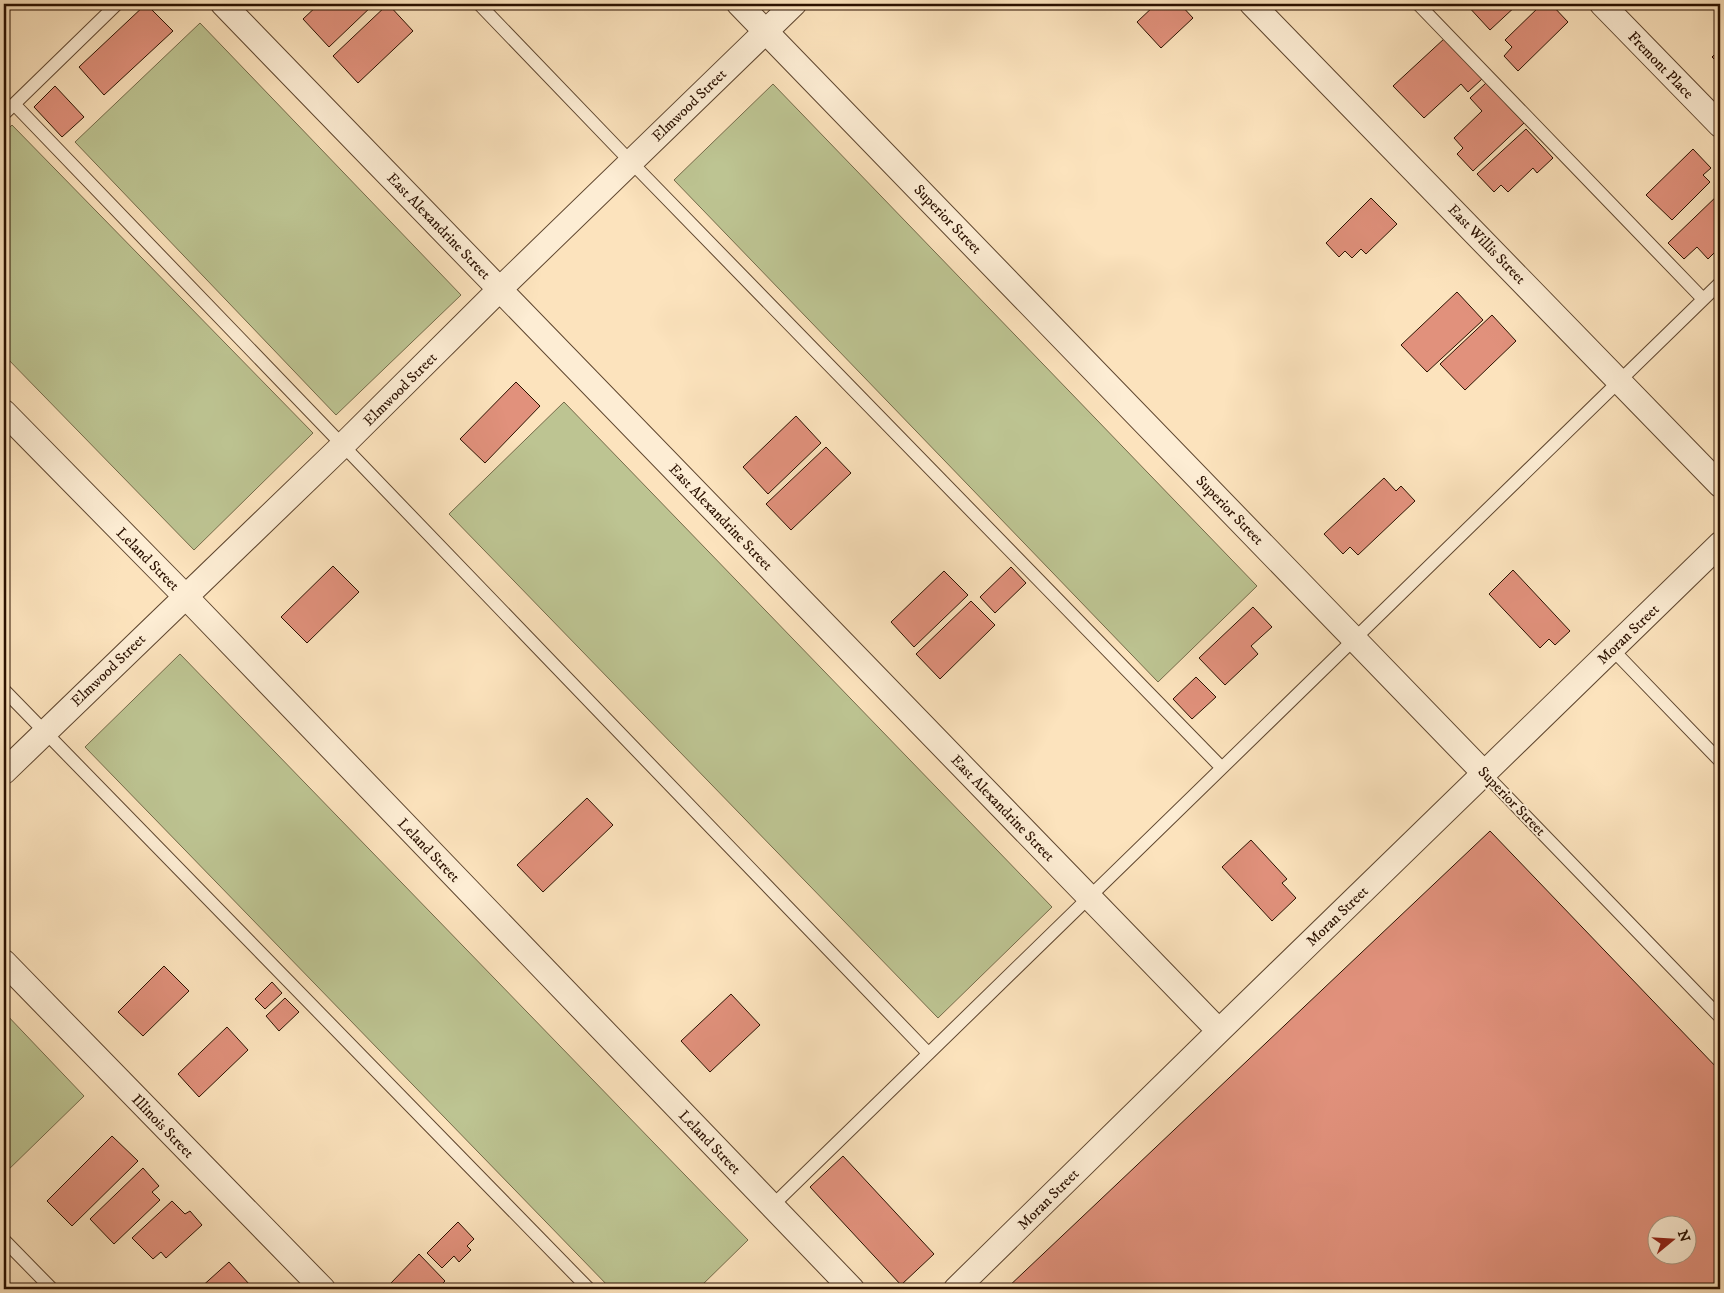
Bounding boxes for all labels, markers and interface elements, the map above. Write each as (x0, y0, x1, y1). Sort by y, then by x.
street label: Fremont Place (1624, 28, 1698, 103)
street label: Elmwood Street (648, 65, 731, 146)
street label: East Alexandrine Street (383, 169, 495, 284)
street label: Superior Street (910, 180, 986, 258)
street label: East Willis Street (1444, 200, 1530, 289)
street label: Elmwood Street (359, 348, 441, 430)
street label: East Alexandrine Street (665, 460, 777, 575)
street label: Superior Street (1192, 471, 1268, 549)
street label: Leland Street (112, 524, 183, 595)
street label: Moran Street (1593, 600, 1664, 669)
street label: Elmwood Street (67, 630, 150, 711)
street label: East Alexandrine Street (947, 751, 1059, 866)
street label: Superior Street (1474, 762, 1550, 840)
street label: Leland Street (393, 814, 464, 887)
street label: Moran Street (1302, 882, 1373, 951)
street label: Illinois Street (127, 1090, 198, 1162)
street label: Leland Street (674, 1106, 745, 1179)
street label: Moran Street (1014, 1164, 1083, 1234)
north arrow (1646, 1216, 1696, 1266)
text: N (1673, 1228, 1694, 1245)

